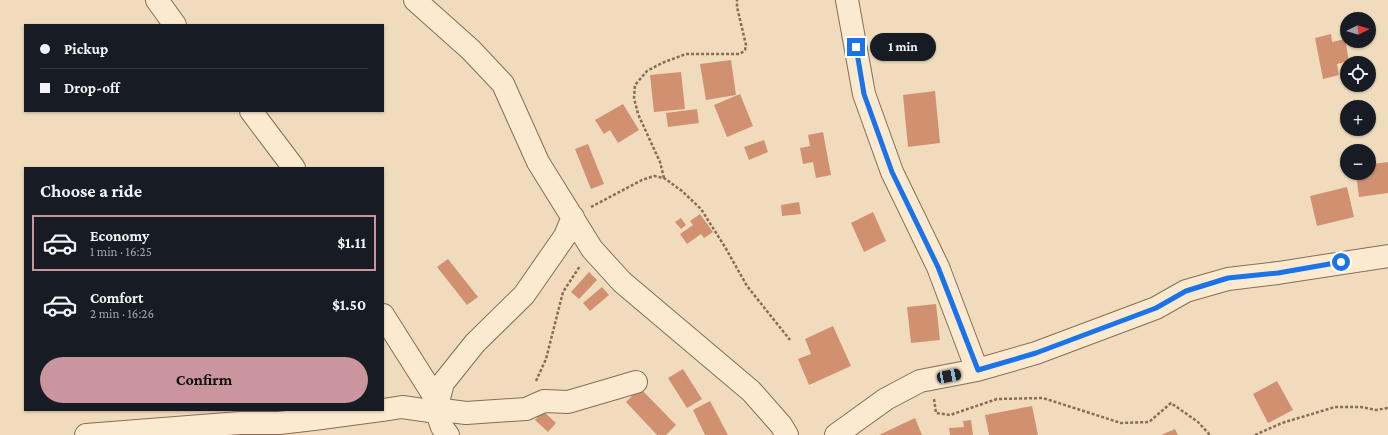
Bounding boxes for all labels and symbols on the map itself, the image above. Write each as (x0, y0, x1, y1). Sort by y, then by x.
north arrow (1340, 12, 1376, 48)
callout: 1 min (870, 33, 936, 61)
route end (847, 38, 865, 56)
route start (1332, 253, 1350, 271)
car (936, 368, 962, 384)

